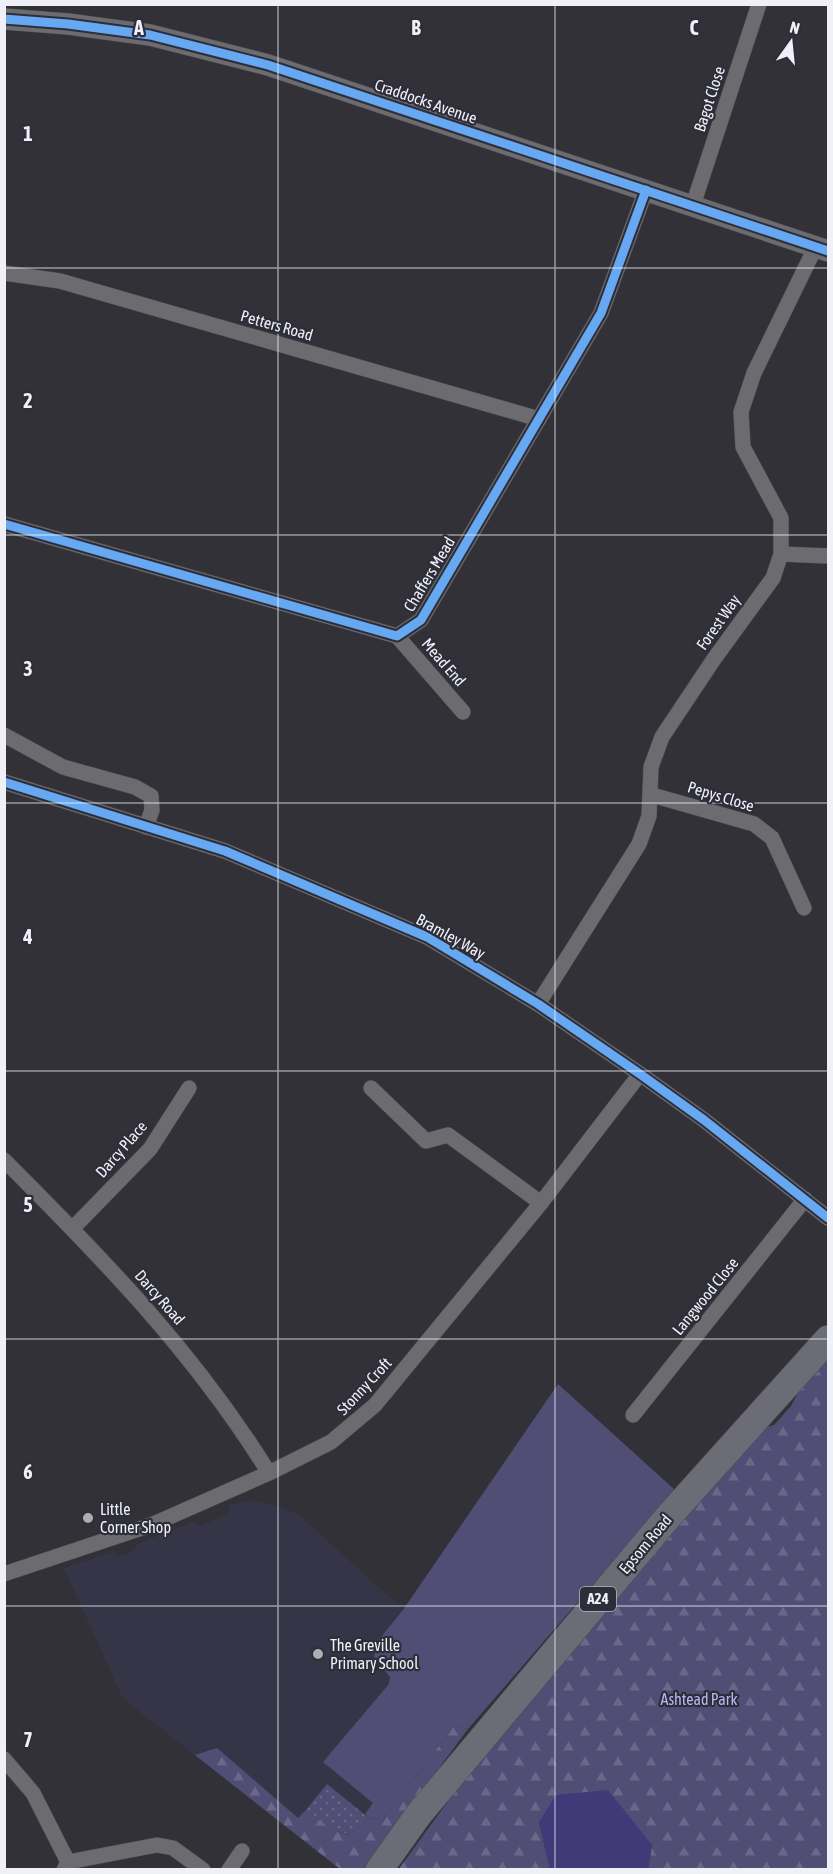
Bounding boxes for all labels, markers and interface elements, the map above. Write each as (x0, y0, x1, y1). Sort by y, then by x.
north arrow (761, 12, 821, 72)
text: A (133, 16, 144, 39)
text: B (411, 16, 421, 39)
text: C (690, 16, 699, 39)
text: N (788, 18, 802, 37)
street label: Bagot Close (690, 64, 729, 134)
street label: Craddocks Avenue (373, 75, 479, 127)
text: 1 (23, 122, 33, 145)
street label: Petters Road (239, 306, 315, 344)
text: 2 (23, 389, 33, 412)
street label: Chaffers Mead (400, 533, 458, 615)
street label: Forest Way (692, 591, 745, 654)
street label: Mead End (418, 634, 470, 690)
text: 3 (23, 657, 33, 680)
street label: Pepys Close (685, 777, 756, 816)
street label: Bramley Way (413, 910, 489, 963)
text: 4 (22, 925, 33, 948)
street label: Darcy Place (92, 1117, 151, 1181)
text: 5 (23, 1193, 33, 1216)
street label: Langwood Close (668, 1254, 742, 1339)
street label: Darcy Road (131, 1266, 189, 1329)
street label: Stonny Croft (333, 1353, 396, 1419)
text: 6 (23, 1460, 33, 1483)
place label: Little Corner Shop (100, 1500, 171, 1537)
marker: Little Corner Shop (81, 1511, 95, 1525)
street label: Epsom Road (615, 1511, 676, 1578)
road number: A24 (580, 1587, 616, 1611)
place label: The Greville Primary School (330, 1636, 419, 1673)
marker: The Greville Primary School (311, 1647, 325, 1661)
park label: Ashtead Park (661, 1690, 737, 1708)
text: 7 (23, 1728, 33, 1751)

